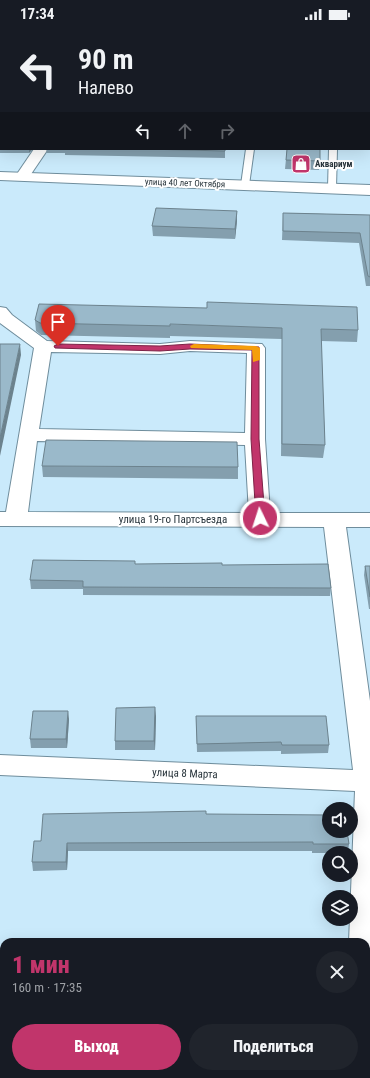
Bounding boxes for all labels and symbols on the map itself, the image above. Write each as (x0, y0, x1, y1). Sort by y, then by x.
shop icon: Аквариум (290, 153, 312, 175)
place label: Аквариум (315, 159, 352, 169)
street label: улица 40 лет Октября (145, 177, 225, 189)
pin (41, 305, 75, 346)
position arrow (239, 497, 281, 539)
street label: улица 19-го Партсъезда (119, 513, 227, 526)
street label: улица 8 Марта (152, 766, 218, 781)

